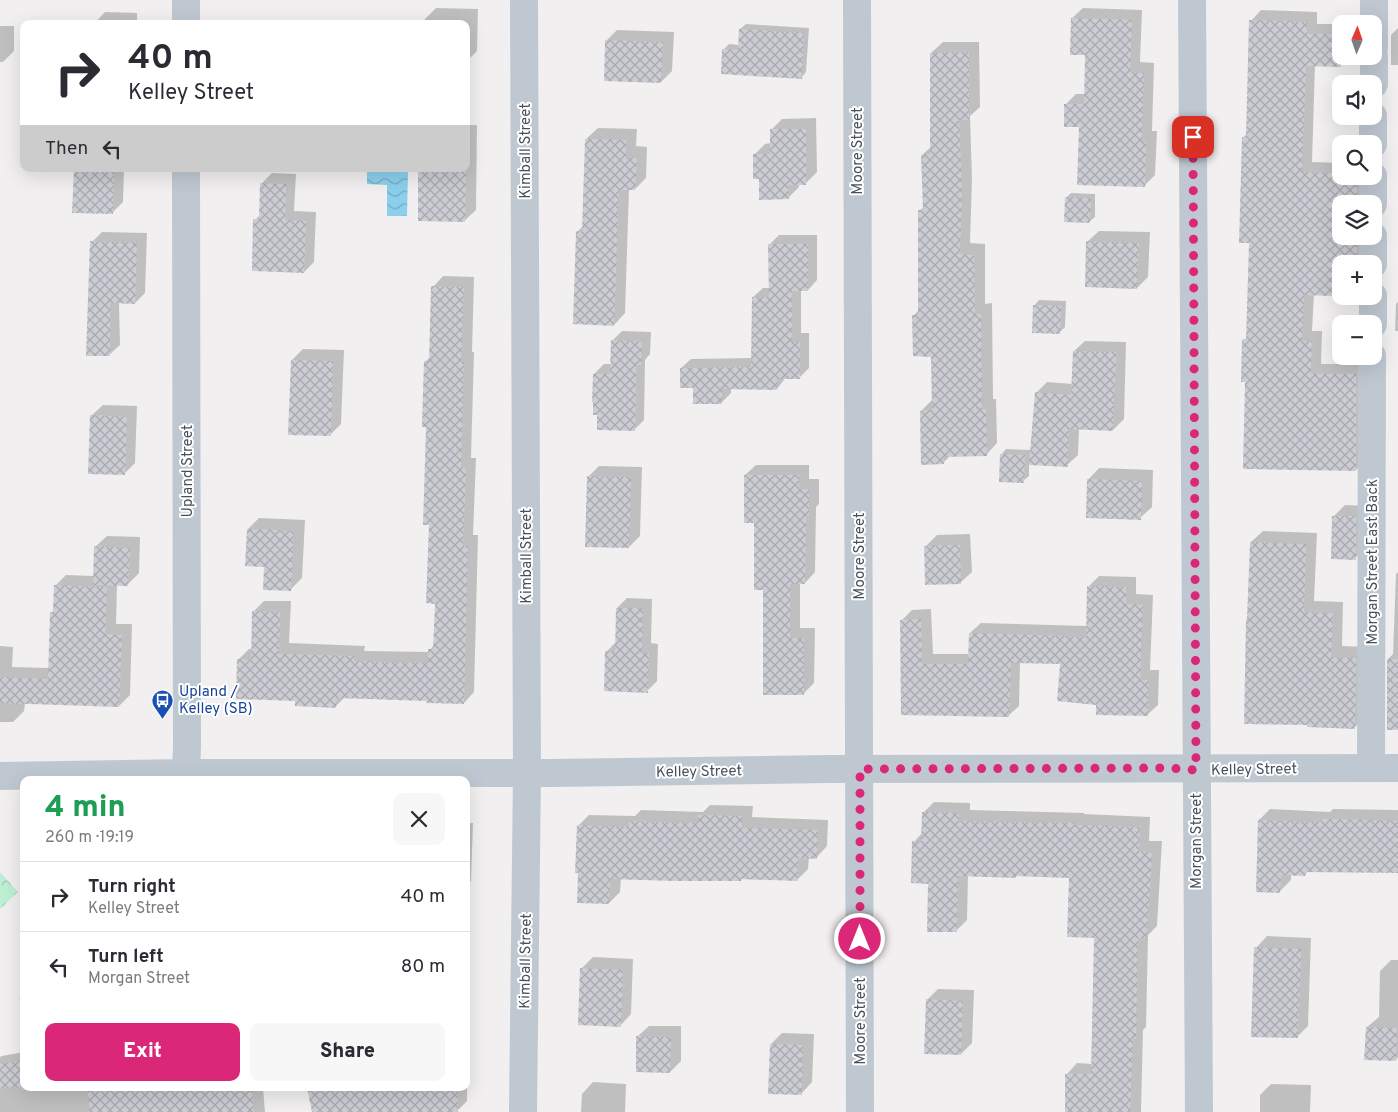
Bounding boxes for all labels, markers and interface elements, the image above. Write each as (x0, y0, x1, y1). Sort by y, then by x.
north arrow (1332, 15, 1382, 65)
map controls (1332, 15, 1382, 365)
text: 40 m (128, 37, 213, 81)
icon: right (45, 40, 110, 105)
button: sound (1332, 75, 1382, 125)
text: Kelley Street (128, 80, 254, 107)
street label: Kimball Street (517, 103, 536, 199)
street label: Moore Street (849, 107, 868, 195)
pin (1172, 116, 1214, 158)
icon: arrive (1179, 123, 1207, 151)
icon: left (98, 135, 126, 163)
button: search (1332, 135, 1382, 185)
text: Then (45, 137, 88, 161)
button: layers (1332, 195, 1382, 245)
button: + (1332, 255, 1382, 305)
button: − (1332, 315, 1382, 365)
street label: Upland Street (179, 425, 198, 517)
street label: Morgan Street East Back (1364, 479, 1383, 645)
street label: Kimball Street (518, 508, 537, 604)
street label: Moore Street (851, 512, 870, 600)
place label: Upland / Kelley (SB) (179, 683, 253, 719)
bus stop icon: Upland / Kelley (SB) (151, 688, 175, 719)
street label: Kelley Street (1211, 760, 1297, 781)
street label: Kelley Street (656, 762, 742, 783)
text: 4 min (45, 790, 126, 827)
button: close (393, 793, 445, 845)
street label: Morgan Street (1188, 793, 1207, 889)
text: 260 m · 19:19 (45, 828, 134, 848)
text: Turn right (88, 875, 176, 899)
icon: right (45, 883, 73, 911)
text: 40 m (400, 885, 445, 909)
text: Kelley Street (88, 899, 180, 919)
position arrow (833, 912, 885, 964)
street label: Kimball Street (516, 913, 537, 1009)
text: Turn left (88, 945, 164, 969)
icon: left (45, 953, 73, 981)
text: 80 m (401, 955, 445, 979)
text: Morgan Street (88, 969, 190, 989)
street label: Moore Street (852, 977, 871, 1065)
button: Exit (45, 1023, 240, 1081)
button: Share (250, 1023, 445, 1081)

